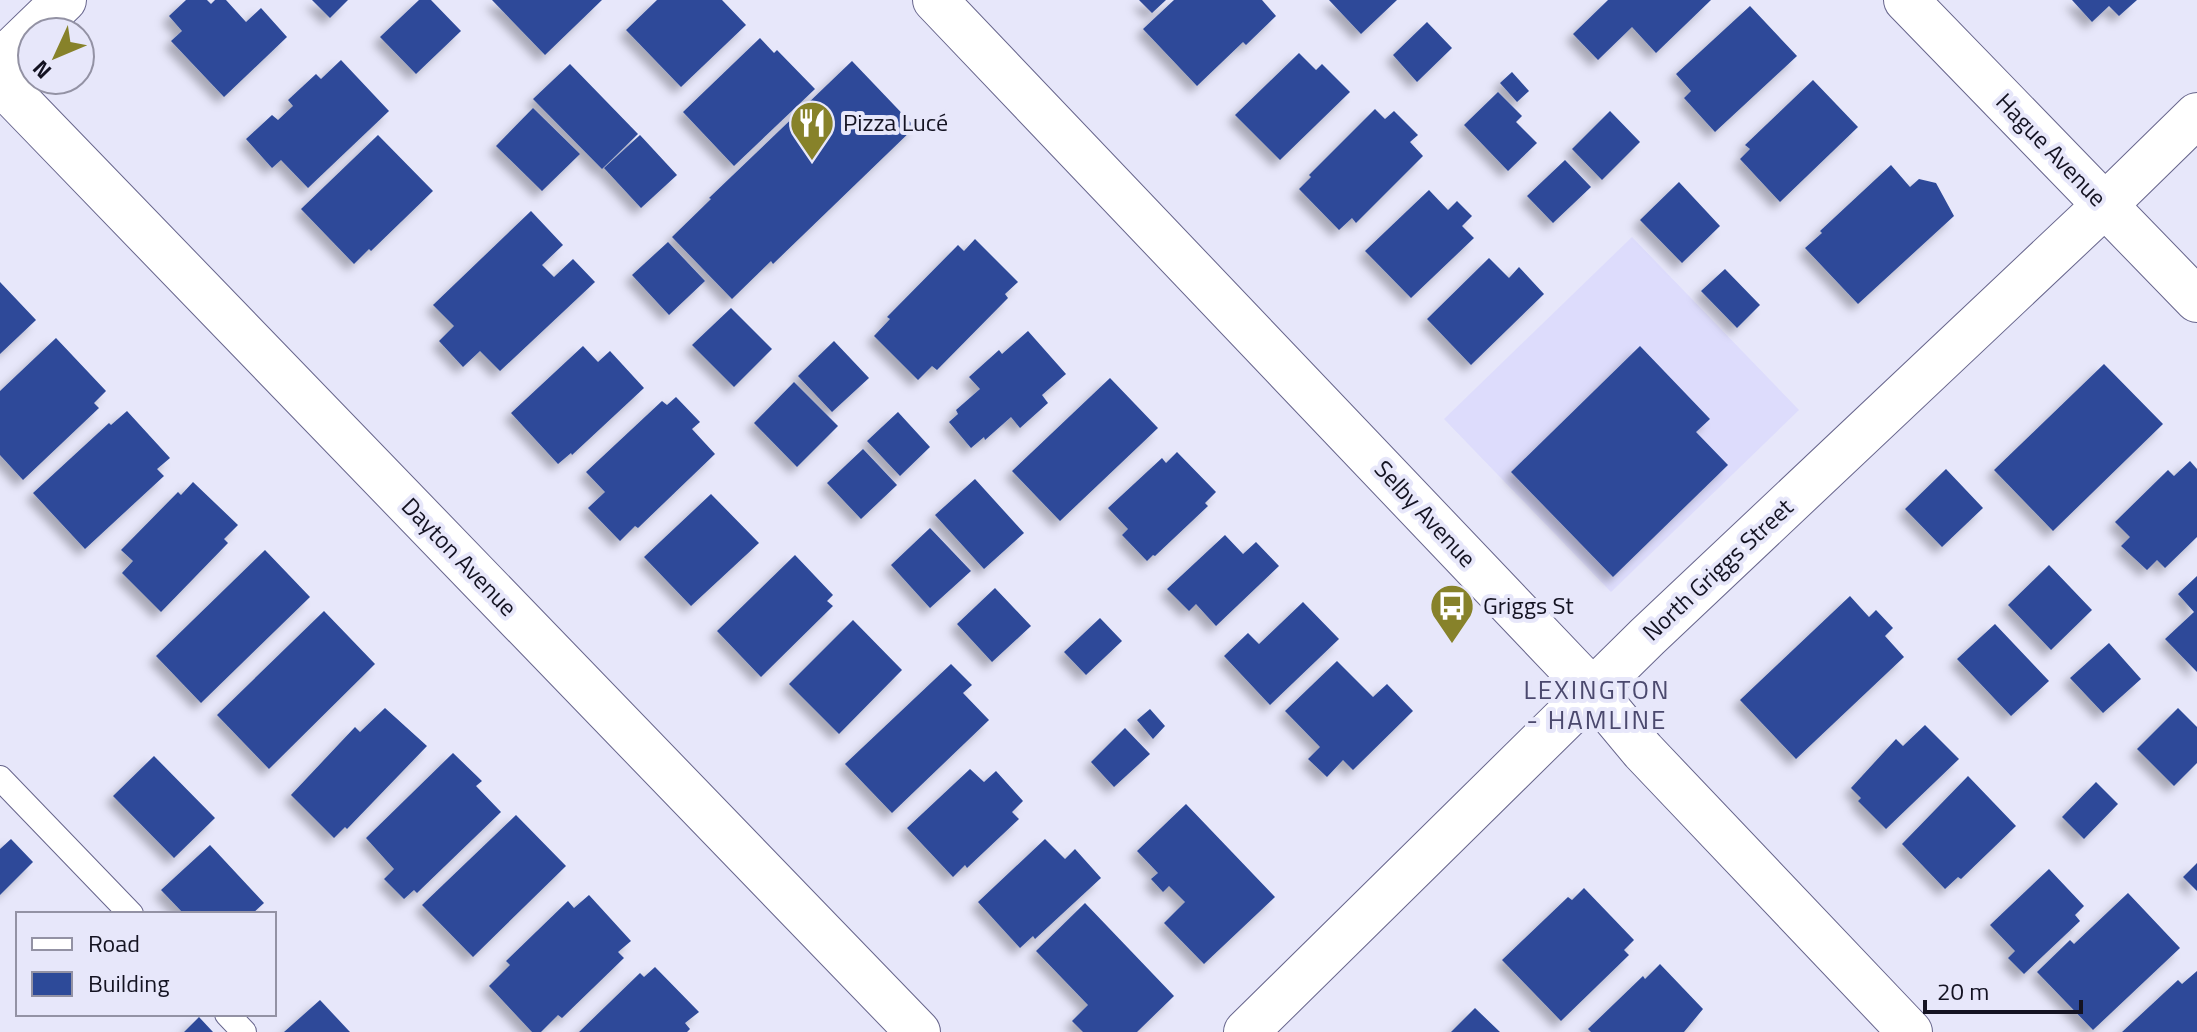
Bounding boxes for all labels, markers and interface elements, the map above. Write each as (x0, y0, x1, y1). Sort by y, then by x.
north arrow (16, 16, 96, 96)
text: N (24, 53, 59, 87)
street label: Hague Avenue (1988, 84, 2115, 214)
restaurant icon: Pizza Lucé (788, 99, 836, 162)
place label: Pizza Lucé (843, 104, 948, 140)
street label: Selby Avenue (1367, 452, 1485, 575)
street label: Dayton Avenue (394, 489, 526, 624)
street label: North Griggs Street (1634, 489, 1801, 649)
bus stop icon: Griggs St (1428, 582, 1476, 645)
place label: Griggs St (1483, 587, 1574, 623)
district label: LEXINGTON - HAMLINE (1523, 670, 1671, 739)
legend (16, 912, 276, 1016)
text: Road (88, 925, 140, 961)
scale bar (1925, 964, 2081, 1014)
text: Building (88, 965, 170, 1001)
text: 20 m (1937, 973, 1989, 1009)

